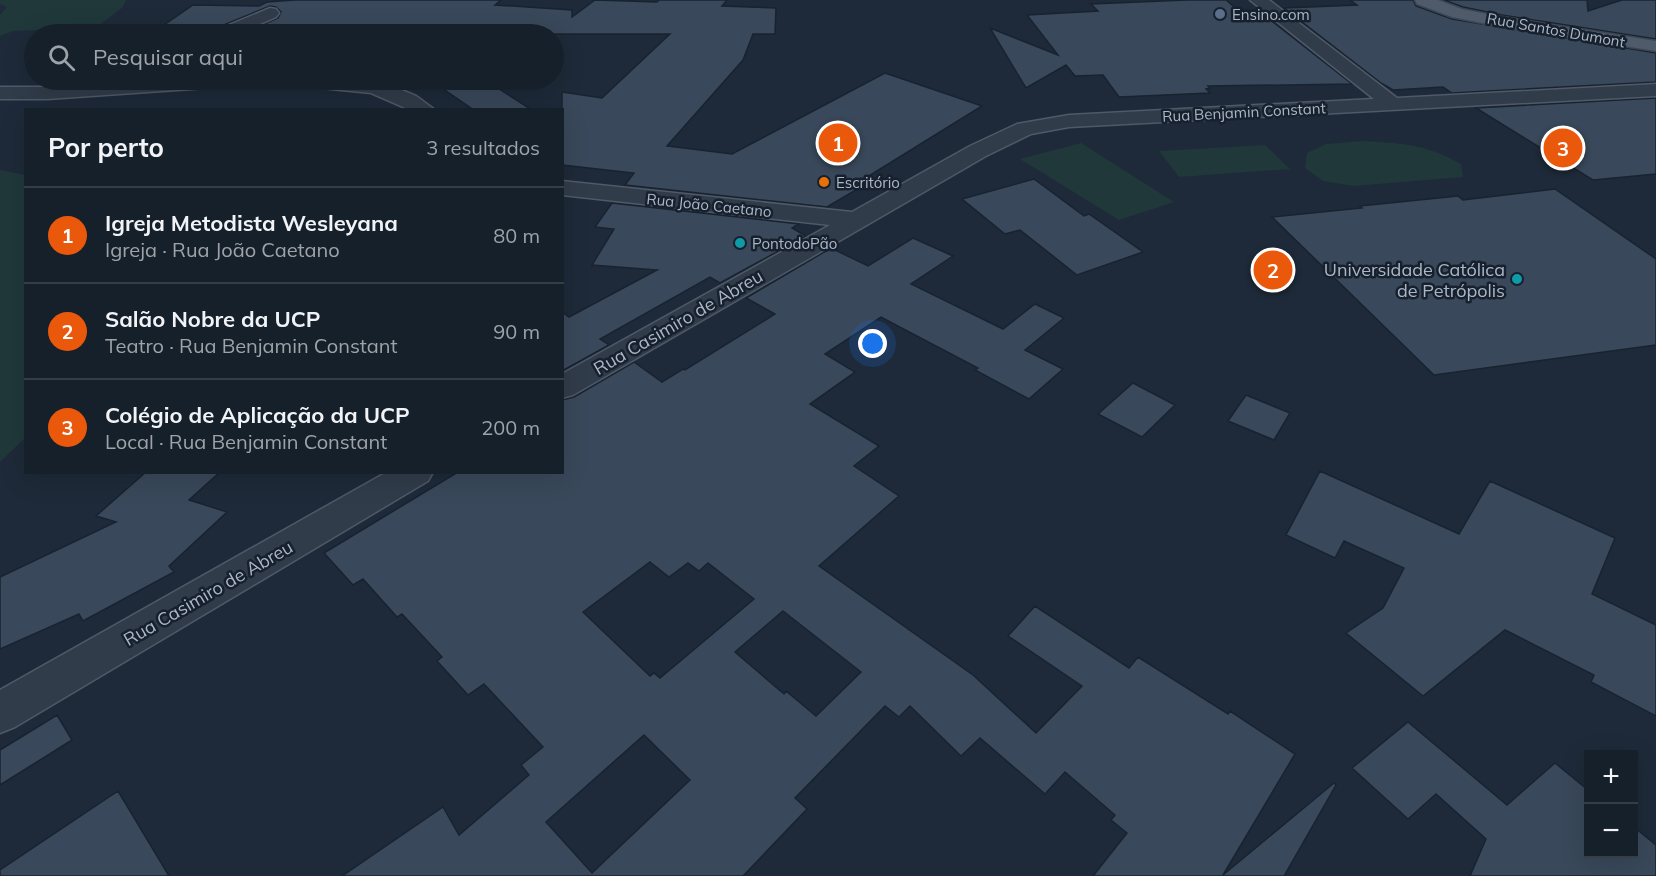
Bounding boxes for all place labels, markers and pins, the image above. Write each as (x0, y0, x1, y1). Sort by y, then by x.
place label: Ensino.com (1232, 5, 1310, 24)
marker: Ensino.com (1213, 7, 1227, 21)
pin: 1 (818, 120, 858, 166)
pin: 3 (1544, 126, 1582, 170)
place label: Escritório (836, 173, 900, 192)
marker: Escritório (817, 175, 831, 189)
place label: PontodoPão (752, 234, 837, 253)
marker: PontodoPão (733, 236, 747, 250)
pin: 2 (1254, 248, 1292, 292)
place label: Universidade Católica de Petrópolis (1324, 258, 1505, 302)
marker: Universidade Católica de Petrópolis (1510, 272, 1524, 286)

